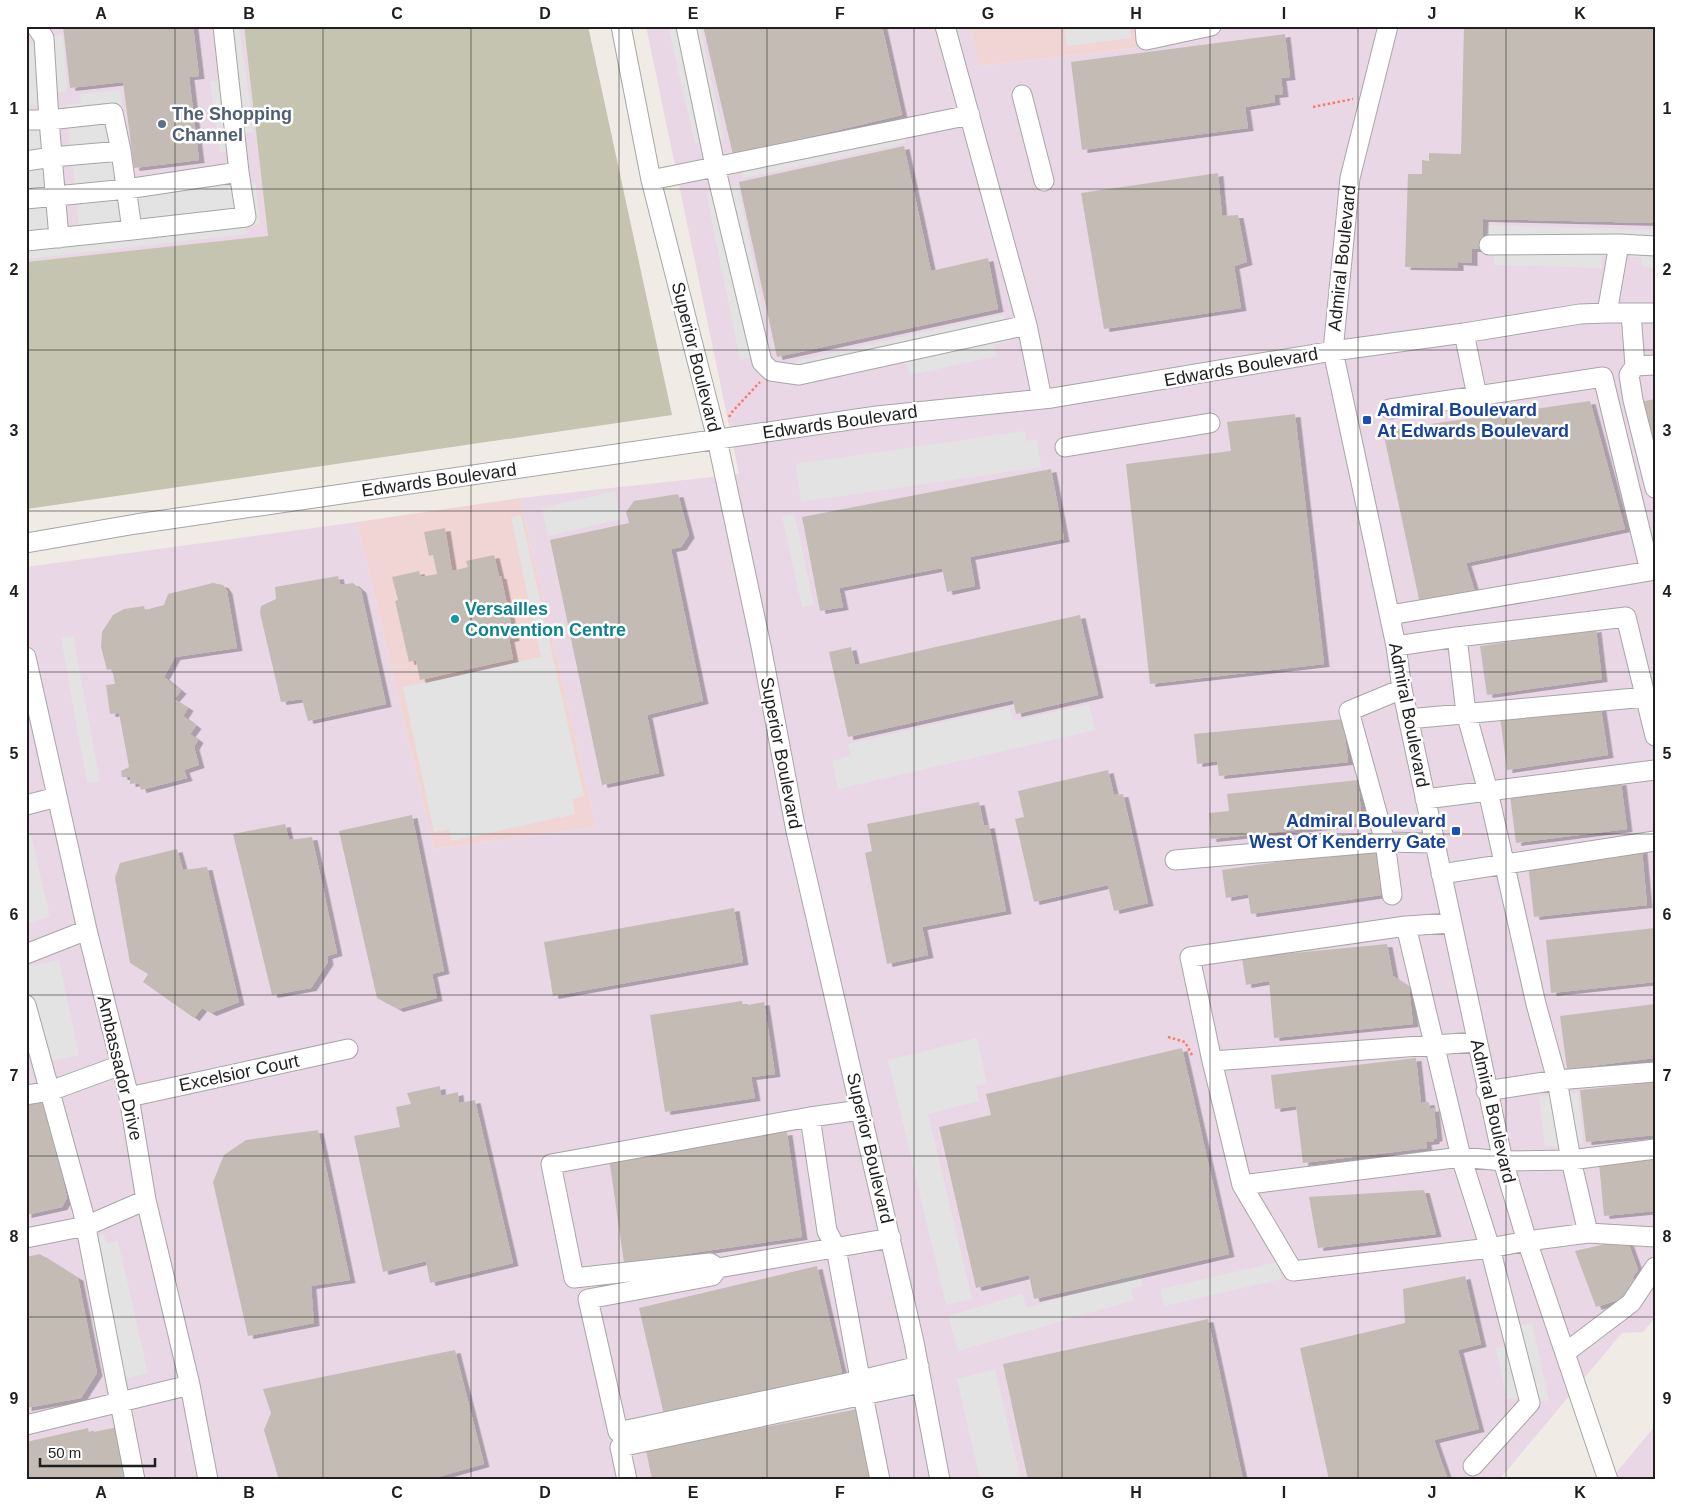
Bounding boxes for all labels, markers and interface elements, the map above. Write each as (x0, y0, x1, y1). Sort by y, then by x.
text: A (95, 5, 107, 22)
text: B (243, 5, 255, 22)
text: C (391, 5, 403, 22)
text: D (539, 5, 551, 22)
text: E (688, 5, 699, 22)
text: F (835, 5, 845, 22)
text: G (982, 5, 994, 22)
text: H (1130, 5, 1142, 22)
text: I (1282, 5, 1286, 22)
text: J (1428, 5, 1436, 22)
text: K (1574, 5, 1586, 22)
text: 1 (10, 100, 19, 117)
text: 1 (1663, 100, 1672, 117)
place label: The Shopping Channel (172, 104, 292, 145)
marker: The Shopping Channel (156, 118, 168, 130)
street label: Admiral Boulevard (1324, 184, 1360, 332)
text: 2 (10, 261, 19, 278)
text: 2 (1663, 261, 1672, 278)
street label: Superior Boulevard (668, 280, 724, 434)
street label: Edwards Boulevard (1162, 344, 1320, 390)
place label: Admiral Boulevard At Edwards Boulevard (1377, 400, 1569, 441)
street label: Edwards Boulevard (761, 401, 919, 443)
marker: Admiral Boulevard At Edwards Boulevard (1361, 414, 1373, 426)
text: 3 (10, 422, 19, 439)
text: 3 (1663, 422, 1672, 439)
street label: Edwards Boulevard (360, 459, 518, 501)
text: 4 (10, 583, 19, 600)
text: 4 (1663, 583, 1672, 600)
place label: Versailles Convention Centre (465, 599, 626, 640)
marker: Versailles Convention Centre (449, 613, 461, 625)
street label: Admiral Boulevard (1385, 641, 1433, 789)
street label: Superior Boulevard (756, 675, 806, 831)
text: 5 (10, 745, 19, 762)
text: 5 (1663, 745, 1672, 762)
place label: Admiral Boulevard West Of Kenderry Gate (1249, 811, 1446, 852)
marker: Admiral Boulevard West Of Kenderry Gate (1450, 825, 1462, 837)
text: 6 (10, 906, 19, 923)
text: 6 (1663, 906, 1672, 923)
street label: Ambassador Drive (94, 994, 146, 1142)
street label: Admiral Boulevard (1467, 1037, 1519, 1185)
street label: Excelsior Court (177, 1051, 301, 1095)
text: 7 (10, 1067, 19, 1084)
text: 7 (1663, 1067, 1672, 1084)
street label: Superior Boulevard (843, 1071, 897, 1225)
text: 8 (10, 1228, 19, 1245)
text: 8 (1663, 1228, 1672, 1245)
text: 9 (10, 1390, 19, 1407)
text: 9 (1663, 1390, 1672, 1407)
scale bar (40, 1436, 155, 1468)
text: 50 m (48, 1444, 81, 1461)
text: A (95, 1484, 107, 1501)
text: B (243, 1484, 255, 1501)
text: C (391, 1484, 403, 1501)
text: D (539, 1484, 551, 1501)
text: E (688, 1484, 699, 1501)
text: F (835, 1484, 845, 1501)
text: G (982, 1484, 994, 1501)
text: H (1130, 1484, 1142, 1501)
text: I (1282, 1484, 1286, 1501)
text: J (1428, 1484, 1436, 1501)
text: K (1574, 1484, 1586, 1501)

